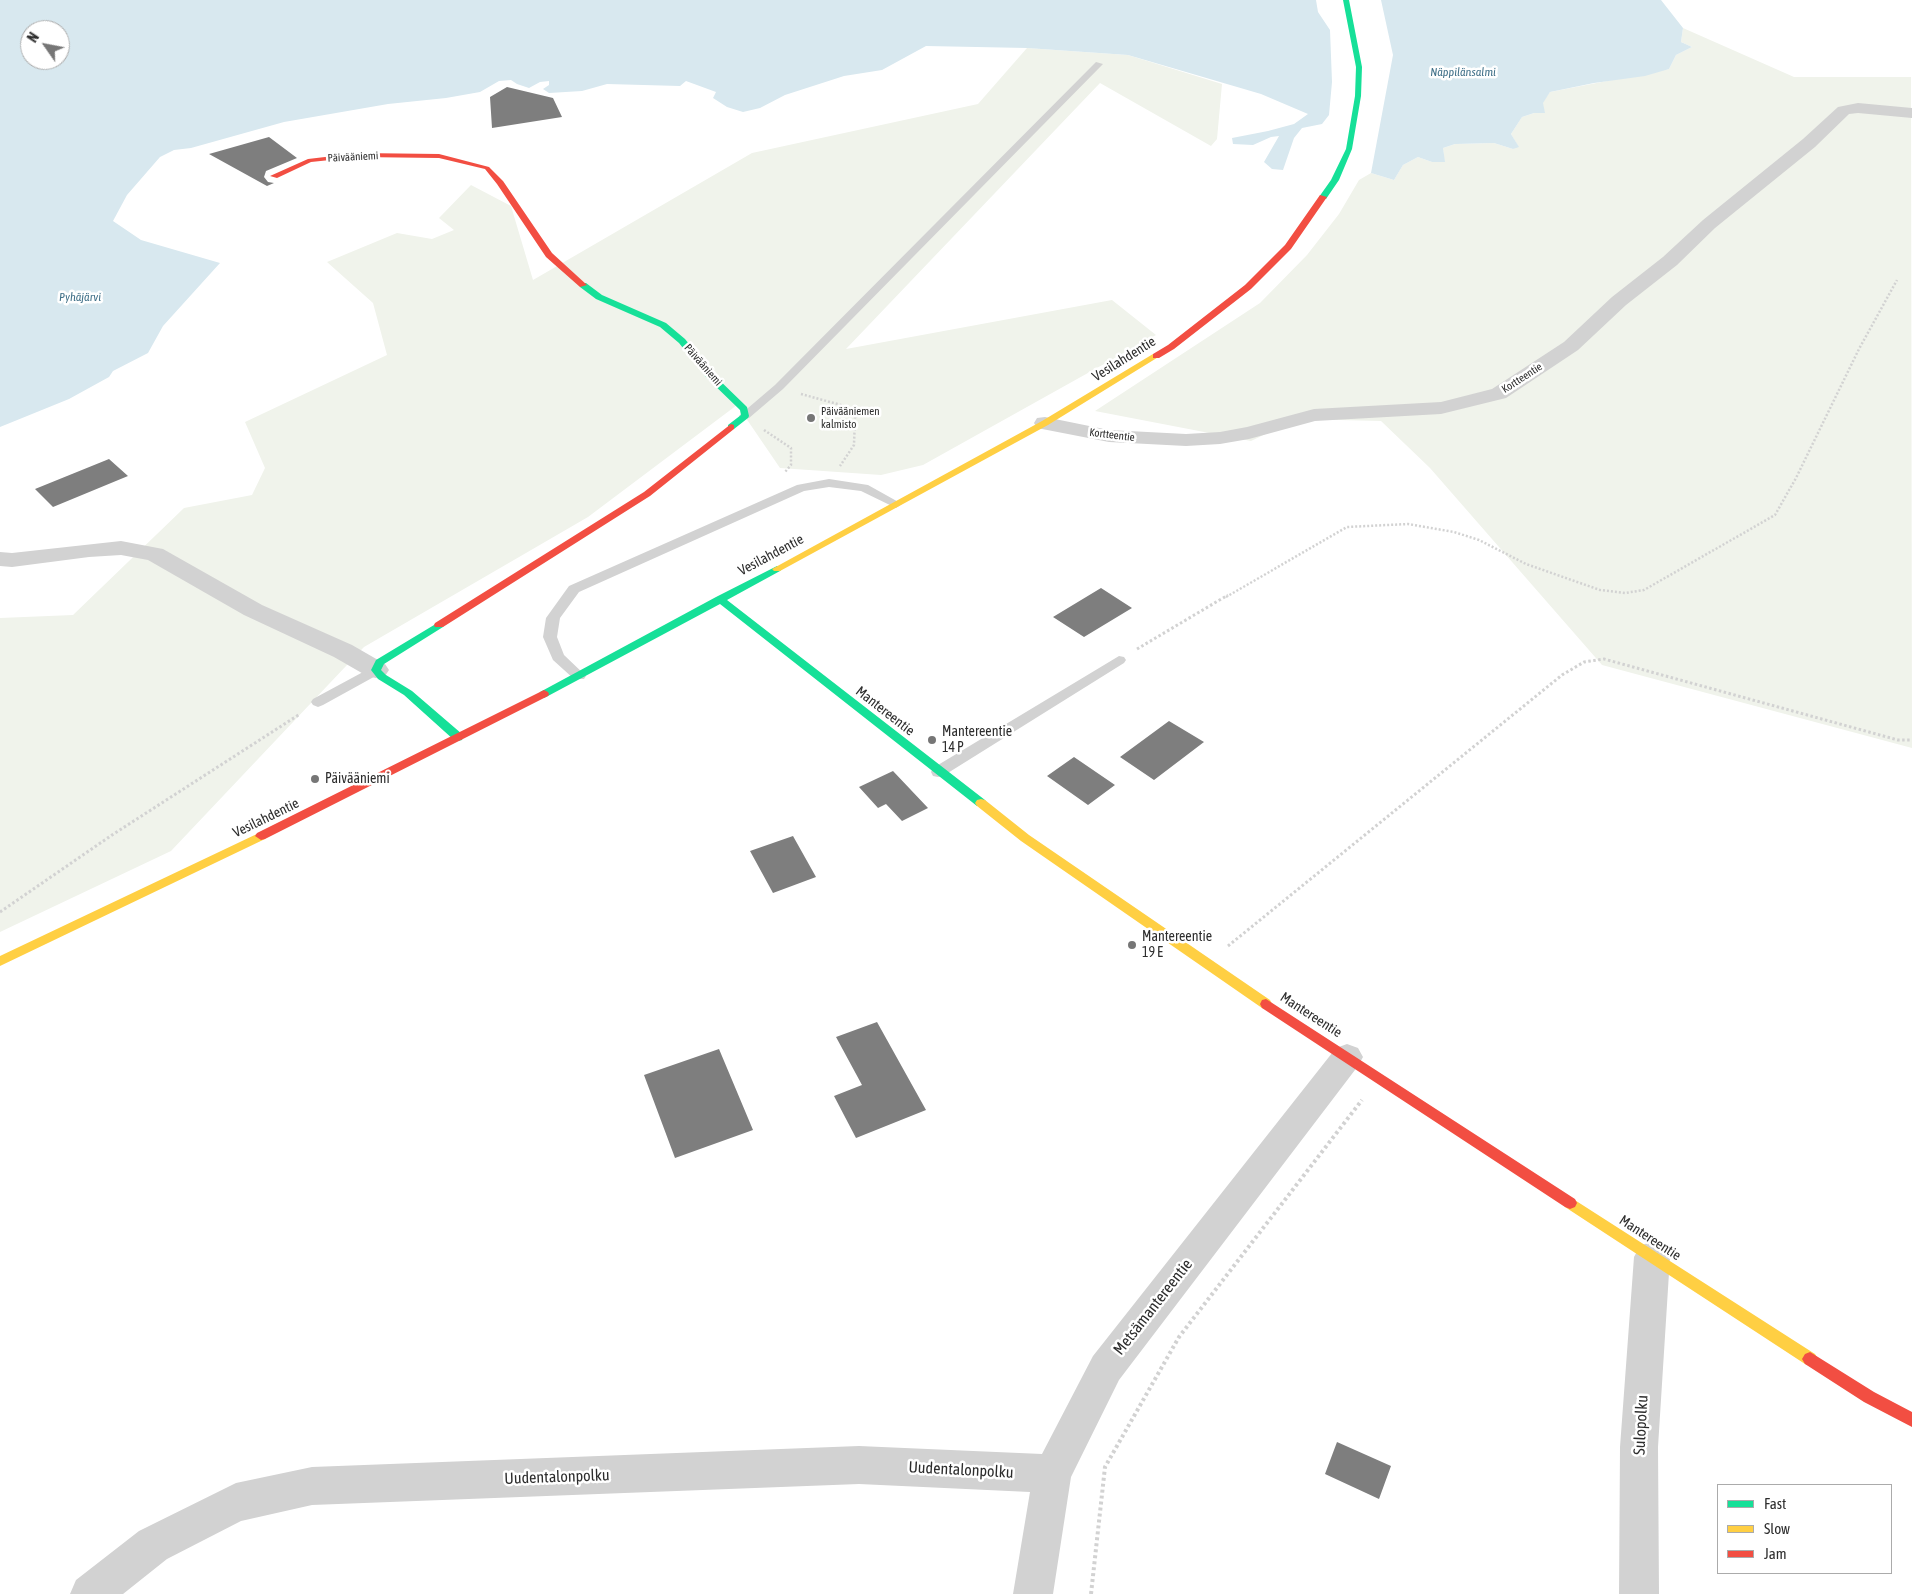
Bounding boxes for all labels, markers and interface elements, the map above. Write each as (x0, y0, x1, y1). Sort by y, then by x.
north arrow (20, 20, 70, 70)
text: N (24, 30, 42, 45)
water label: Näppilänsalmi (1430, 65, 1496, 79)
street label: Päivääniemi (327, 149, 379, 165)
water label: Pyhäjärvi (59, 290, 101, 304)
street label: Vesilahdentie (1089, 333, 1159, 385)
street label: Päivääniemi (681, 342, 725, 388)
street label: Kortteentie (1499, 360, 1545, 396)
place label: Päivääniemen kalmisto (821, 405, 880, 431)
marker: Päivääniemen kalmisto (805, 412, 817, 424)
street label: Kortteentie (1089, 426, 1135, 444)
street label: Vesilahdentie (736, 531, 806, 579)
street label: Mantereentie (852, 683, 918, 739)
place label: Mantereentie 14 P (942, 724, 1012, 756)
marker: Mantereentie 14 P (926, 734, 938, 746)
place label: Päivääniemi (325, 771, 390, 787)
marker: Päivääniemi (309, 773, 321, 785)
street label: Vesilahdentie (230, 795, 302, 841)
place label: Mantereentie 19 E (1142, 929, 1212, 962)
marker: Mantereentie 19 E (1126, 939, 1138, 951)
street label: Mantereentie (1277, 989, 1345, 1041)
street label: Mantereentie (1616, 1212, 1684, 1264)
street label: Metsämantereentie (1110, 1255, 1196, 1359)
street label: Sulopolku (1630, 1394, 1652, 1456)
street label: Uudentalonpolku (908, 1458, 1014, 1482)
street label: Uudentalonpolku (504, 1466, 610, 1488)
legend (1717, 1484, 1892, 1574)
text: Fast (1764, 1495, 1786, 1512)
text: Slow (1764, 1520, 1790, 1537)
text: Jam (1764, 1545, 1787, 1562)

